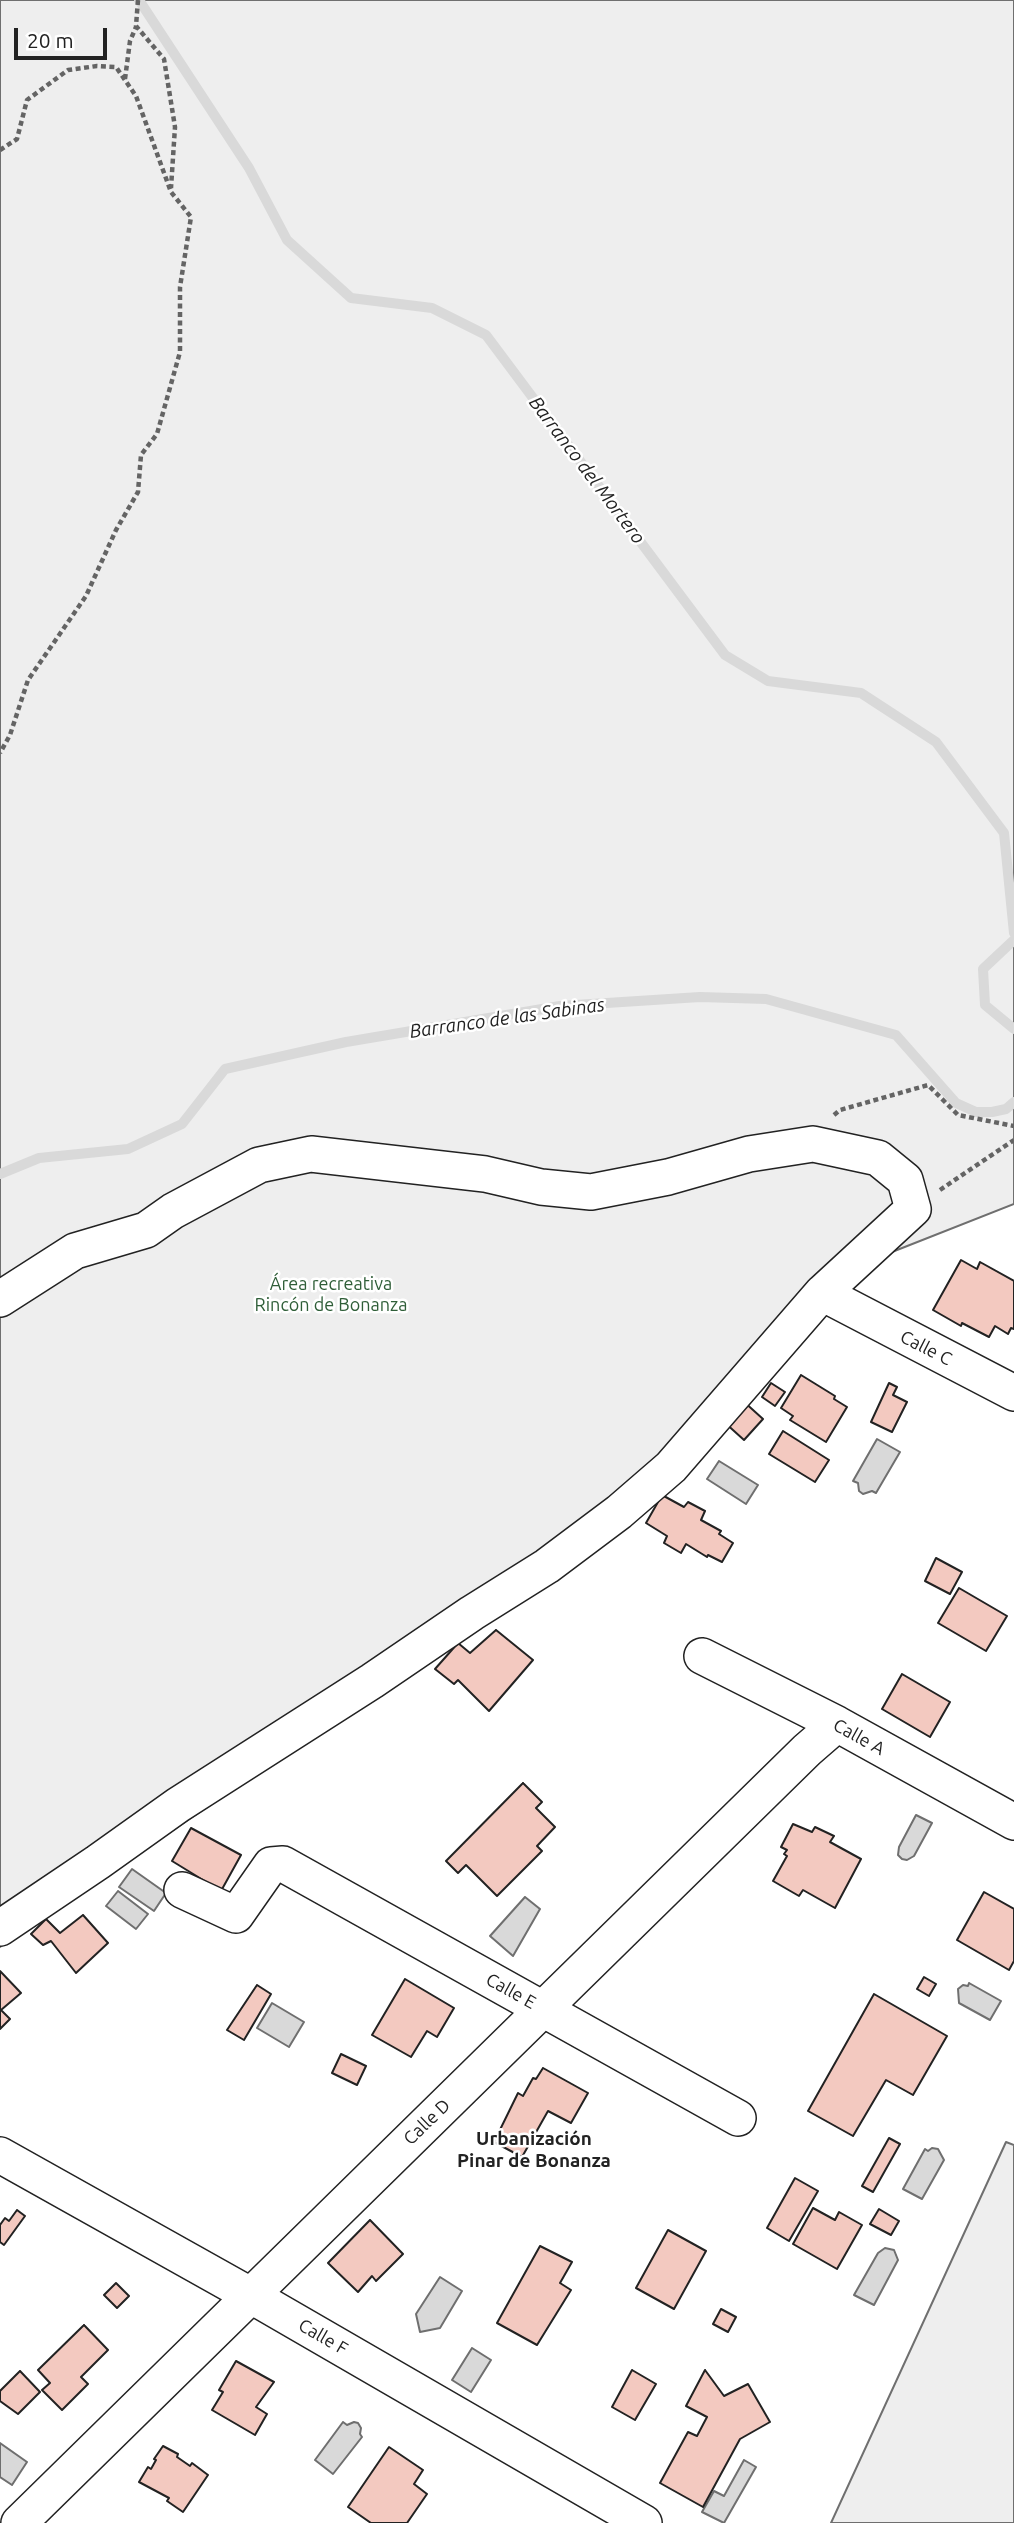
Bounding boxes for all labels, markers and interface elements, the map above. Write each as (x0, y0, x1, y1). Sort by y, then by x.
scale bar (18, 14, 110, 58)
text: 20 m (27, 28, 74, 52)
water label: Barranco del Mortero (524, 392, 650, 548)
water label: Barranco de las Sabinas (408, 993, 606, 1043)
park label: Área recreativa Rincón de Bonanza (255, 1273, 407, 1316)
street label: Calle C (897, 1326, 955, 1370)
street label: Calle A (829, 1714, 889, 1760)
street label: Calle E (482, 1968, 540, 2014)
street label: Calle D (399, 2095, 455, 2149)
district label: Urbanización Pinar de Bonanza (457, 2128, 611, 2172)
street label: Calle F (295, 2314, 351, 2360)

